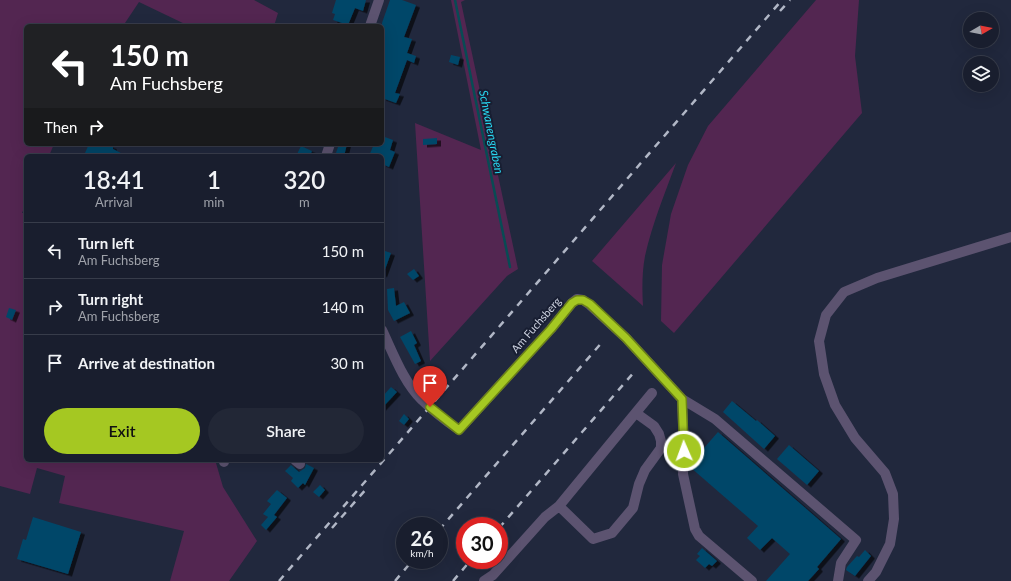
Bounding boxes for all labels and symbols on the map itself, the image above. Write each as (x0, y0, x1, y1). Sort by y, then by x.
north arrow (963, 12, 999, 48)
water label: Schwanengraben (476, 89, 507, 175)
street label: Am Fuchsberg (508, 294, 563, 355)
pin (413, 366, 447, 407)
position arrow (663, 430, 705, 472)
speed limit sign: 30 (456, 517, 508, 569)

